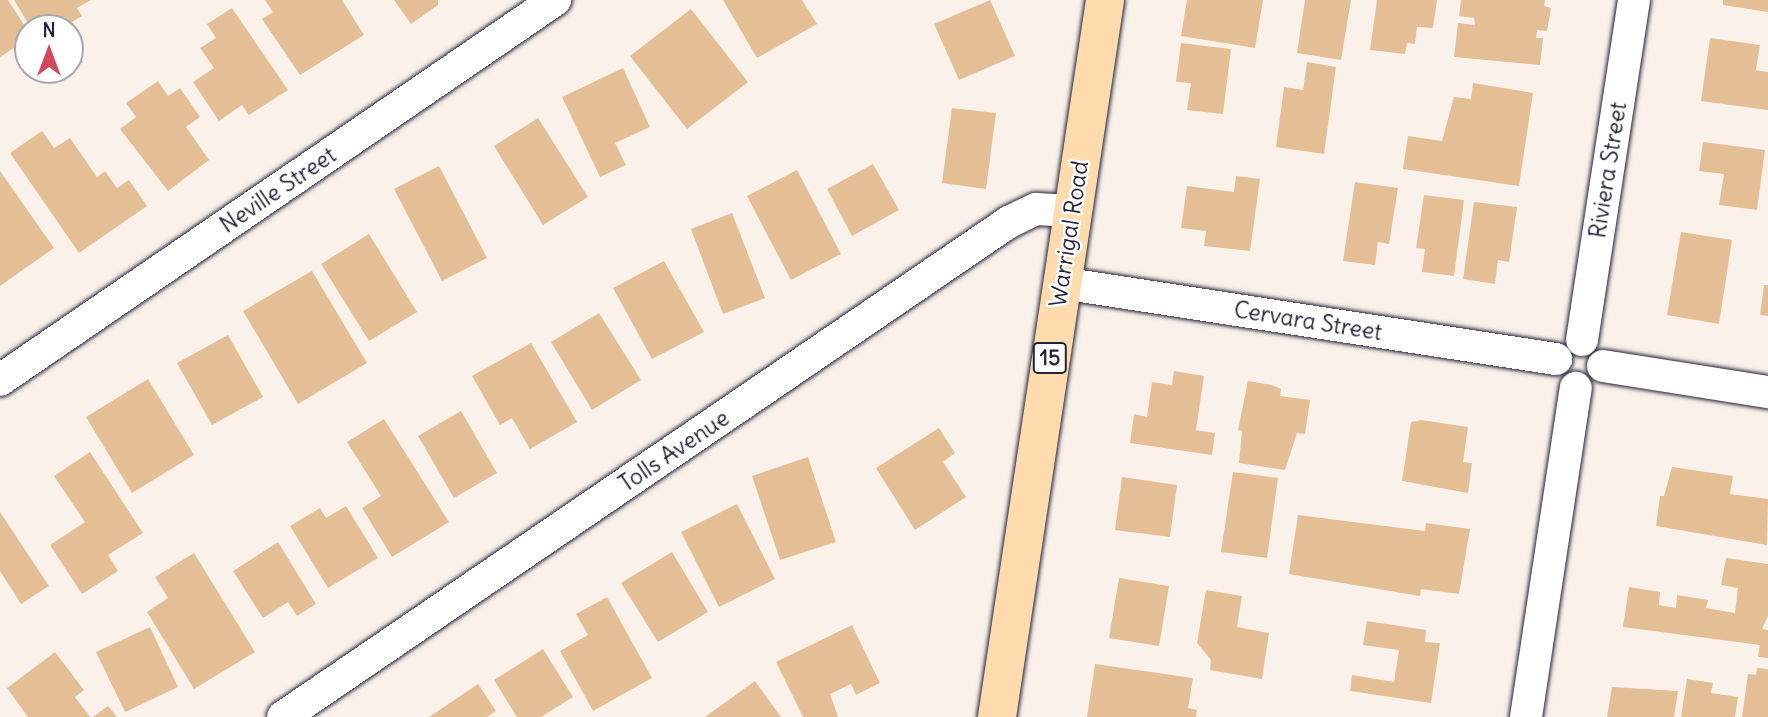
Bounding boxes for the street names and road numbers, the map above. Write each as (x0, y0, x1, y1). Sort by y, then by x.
street label: Riviera Street (1584, 100, 1632, 240)
street label: Neville Street (215, 141, 341, 239)
street label: Warrigal Road (1044, 159, 1094, 309)
street label: Cervara Street (1232, 296, 1384, 346)
road number: 15 (1032, 340, 1068, 376)
street label: Tolls Avenue (614, 404, 734, 498)

